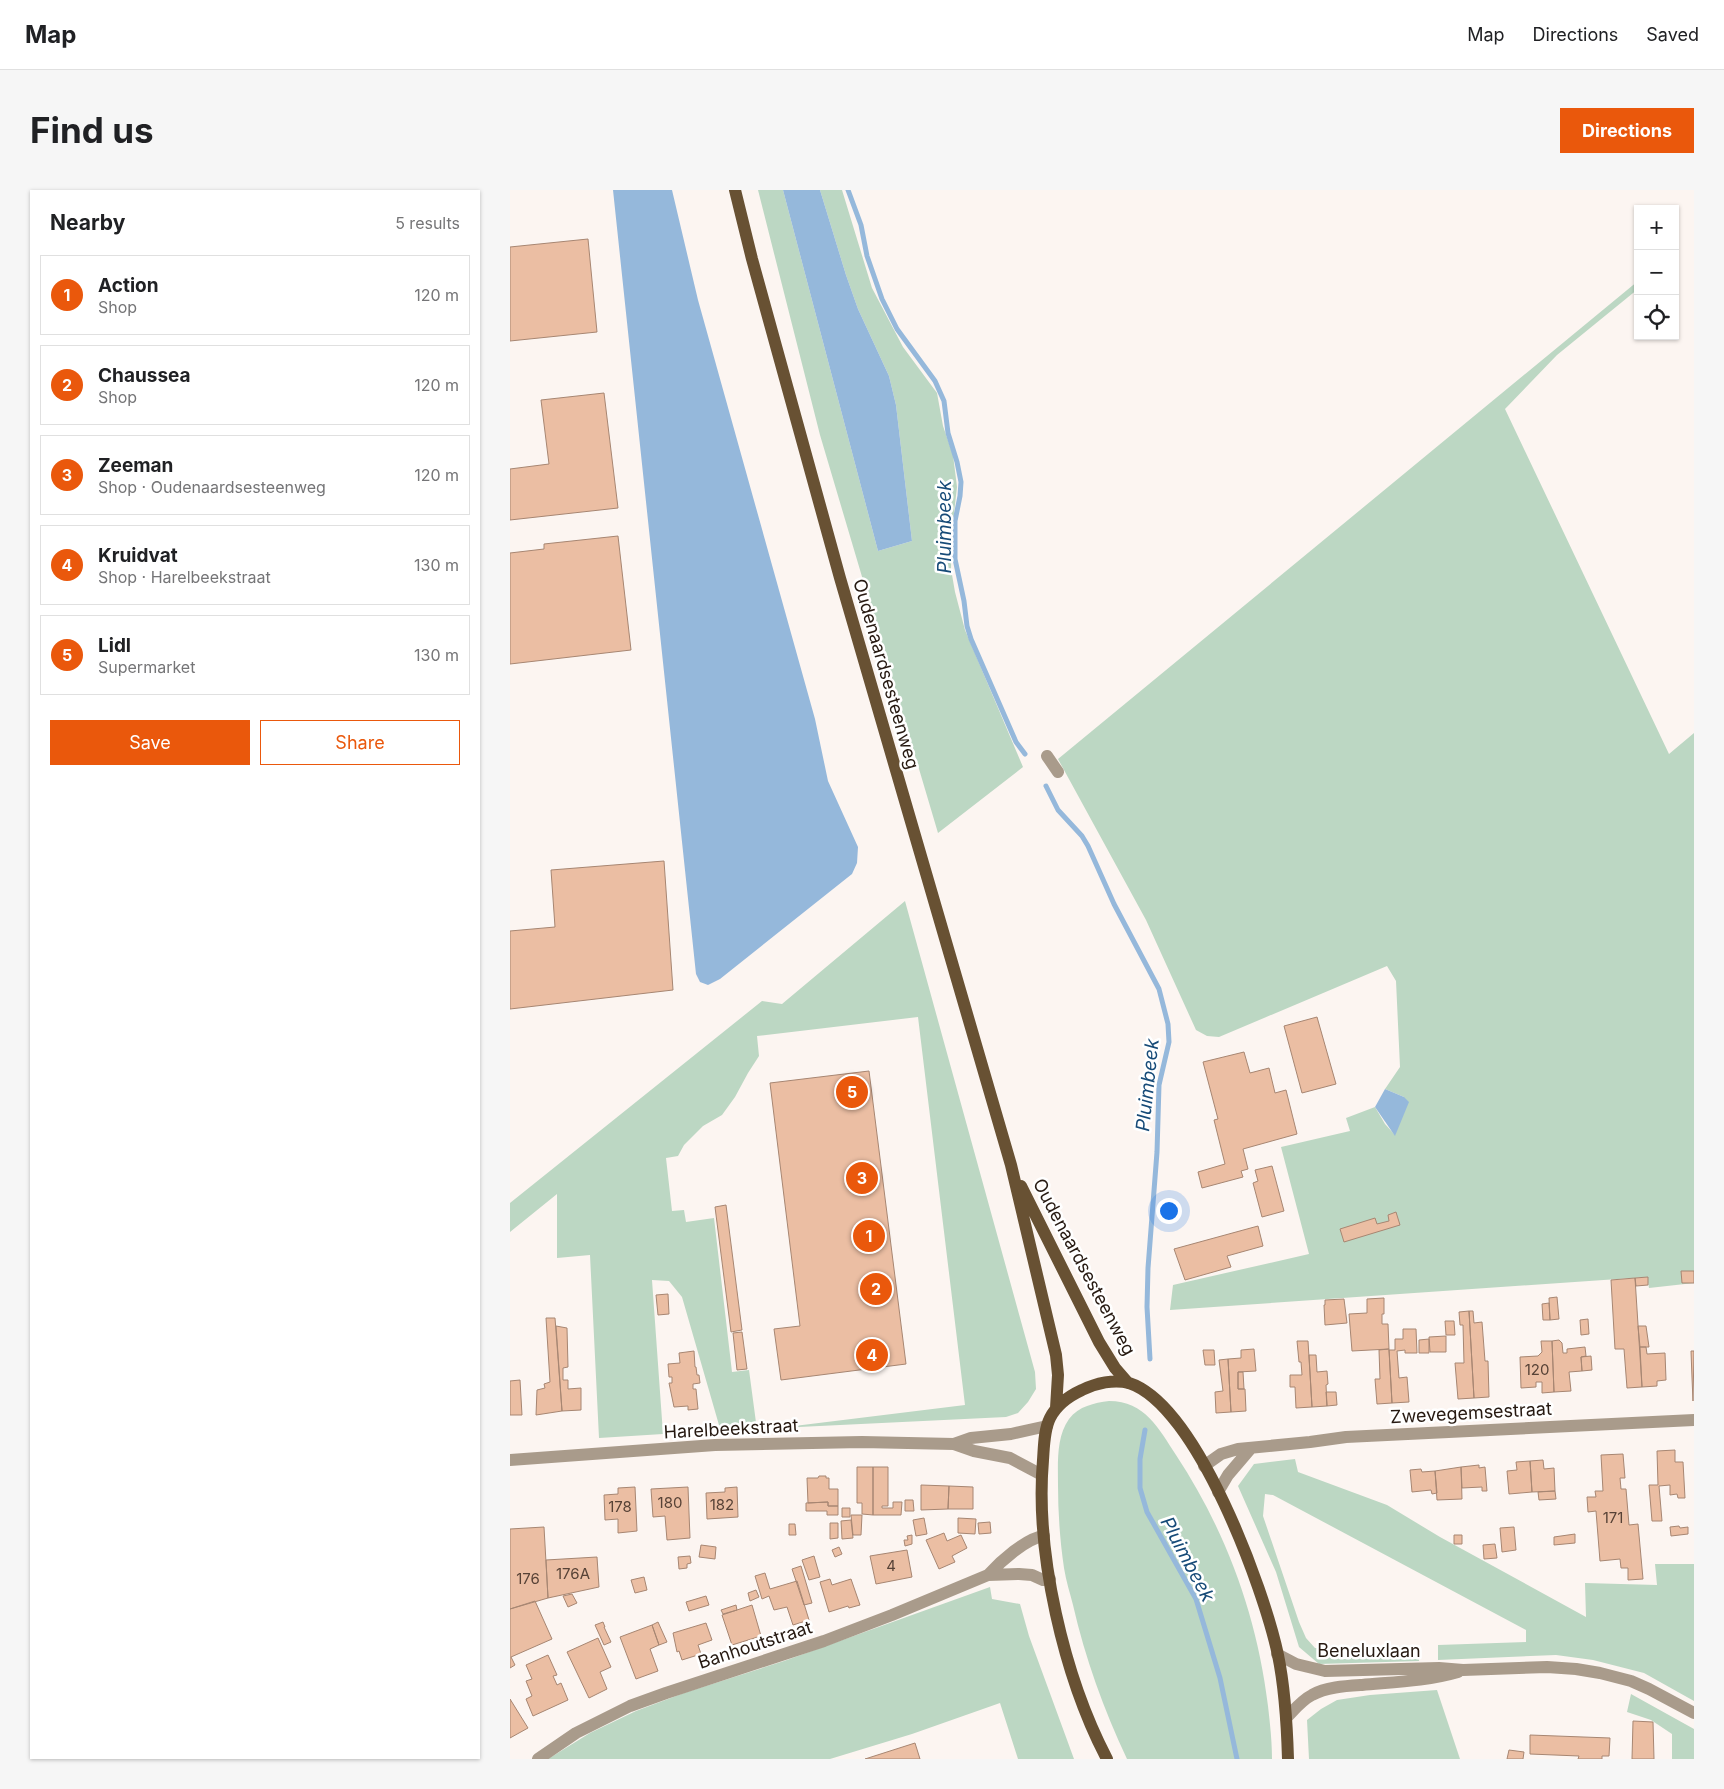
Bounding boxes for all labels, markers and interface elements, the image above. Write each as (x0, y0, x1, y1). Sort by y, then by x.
text: Map (25, 20, 76, 49)
text: Map (1467, 24, 1505, 45)
text: Directions (1533, 24, 1618, 45)
text: Saved (1646, 24, 1699, 45)
button: Directions (1560, 108, 1694, 153)
text: Find us (30, 109, 154, 151)
map controls (1634, 205, 1679, 340)
button: + (1634, 205, 1679, 250)
text: Nearby (50, 210, 125, 235)
text: 5 results (395, 213, 460, 233)
button: − (1634, 250, 1679, 295)
text: Action (98, 274, 159, 297)
text: 1 (64, 285, 70, 305)
text: 120 m (414, 285, 459, 305)
button: locate (1634, 295, 1679, 340)
text: Shop (98, 297, 137, 317)
text: Chaussea (98, 364, 191, 387)
text: 2 (62, 375, 72, 395)
text: 120 m (414, 375, 459, 395)
text: Shop (98, 387, 137, 407)
text: Zeeman (98, 454, 173, 477)
text: 3 (62, 465, 72, 485)
text: 120 m (414, 465, 459, 485)
text: Shop · Oudenaardsesteenweg (98, 477, 326, 497)
water label: Pluimbeek (933, 480, 956, 574)
text: Kruidvat (98, 544, 178, 567)
text: 4 (62, 555, 72, 575)
text: 130 m (414, 555, 459, 575)
text: Shop · Harelbeekstraat (98, 567, 271, 587)
street label: Oudenaardsesteenweg (849, 576, 924, 771)
text: Lidl (98, 634, 131, 657)
text: 5 (62, 645, 72, 665)
text: 130 m (414, 645, 459, 665)
text: Supermarket (98, 657, 195, 677)
button: Save (50, 720, 250, 765)
button: Share (260, 720, 460, 765)
water label: Pluimbeek (1131, 1037, 1164, 1133)
pin: 5 (836, 1073, 868, 1111)
pin: 3 (846, 1159, 878, 1197)
street label: Oudenaardsesteenweg (1029, 1175, 1140, 1359)
your location (1156, 1198, 1182, 1224)
pin: 1 (853, 1217, 885, 1255)
pin: 2 (860, 1270, 892, 1308)
pin: 4 (856, 1336, 888, 1374)
house number: 120 (1525, 1360, 1549, 1379)
street label: Zwevegemsestraat (1390, 1398, 1552, 1427)
street label: Harelbeekstraat (663, 1414, 799, 1443)
house number: 180 (658, 1493, 682, 1512)
house number: 182 (710, 1495, 734, 1514)
house number: 178 (608, 1497, 632, 1516)
house number: 171 (1603, 1508, 1623, 1527)
water label: Pluimbeek (1156, 1513, 1220, 1606)
house number: 4 (886, 1556, 896, 1575)
house number: 176A (556, 1564, 590, 1583)
house number: 176 (516, 1569, 540, 1588)
street label: Banhoutstraat (695, 1616, 815, 1673)
street label: Beneluxlaan (1317, 1640, 1421, 1661)

